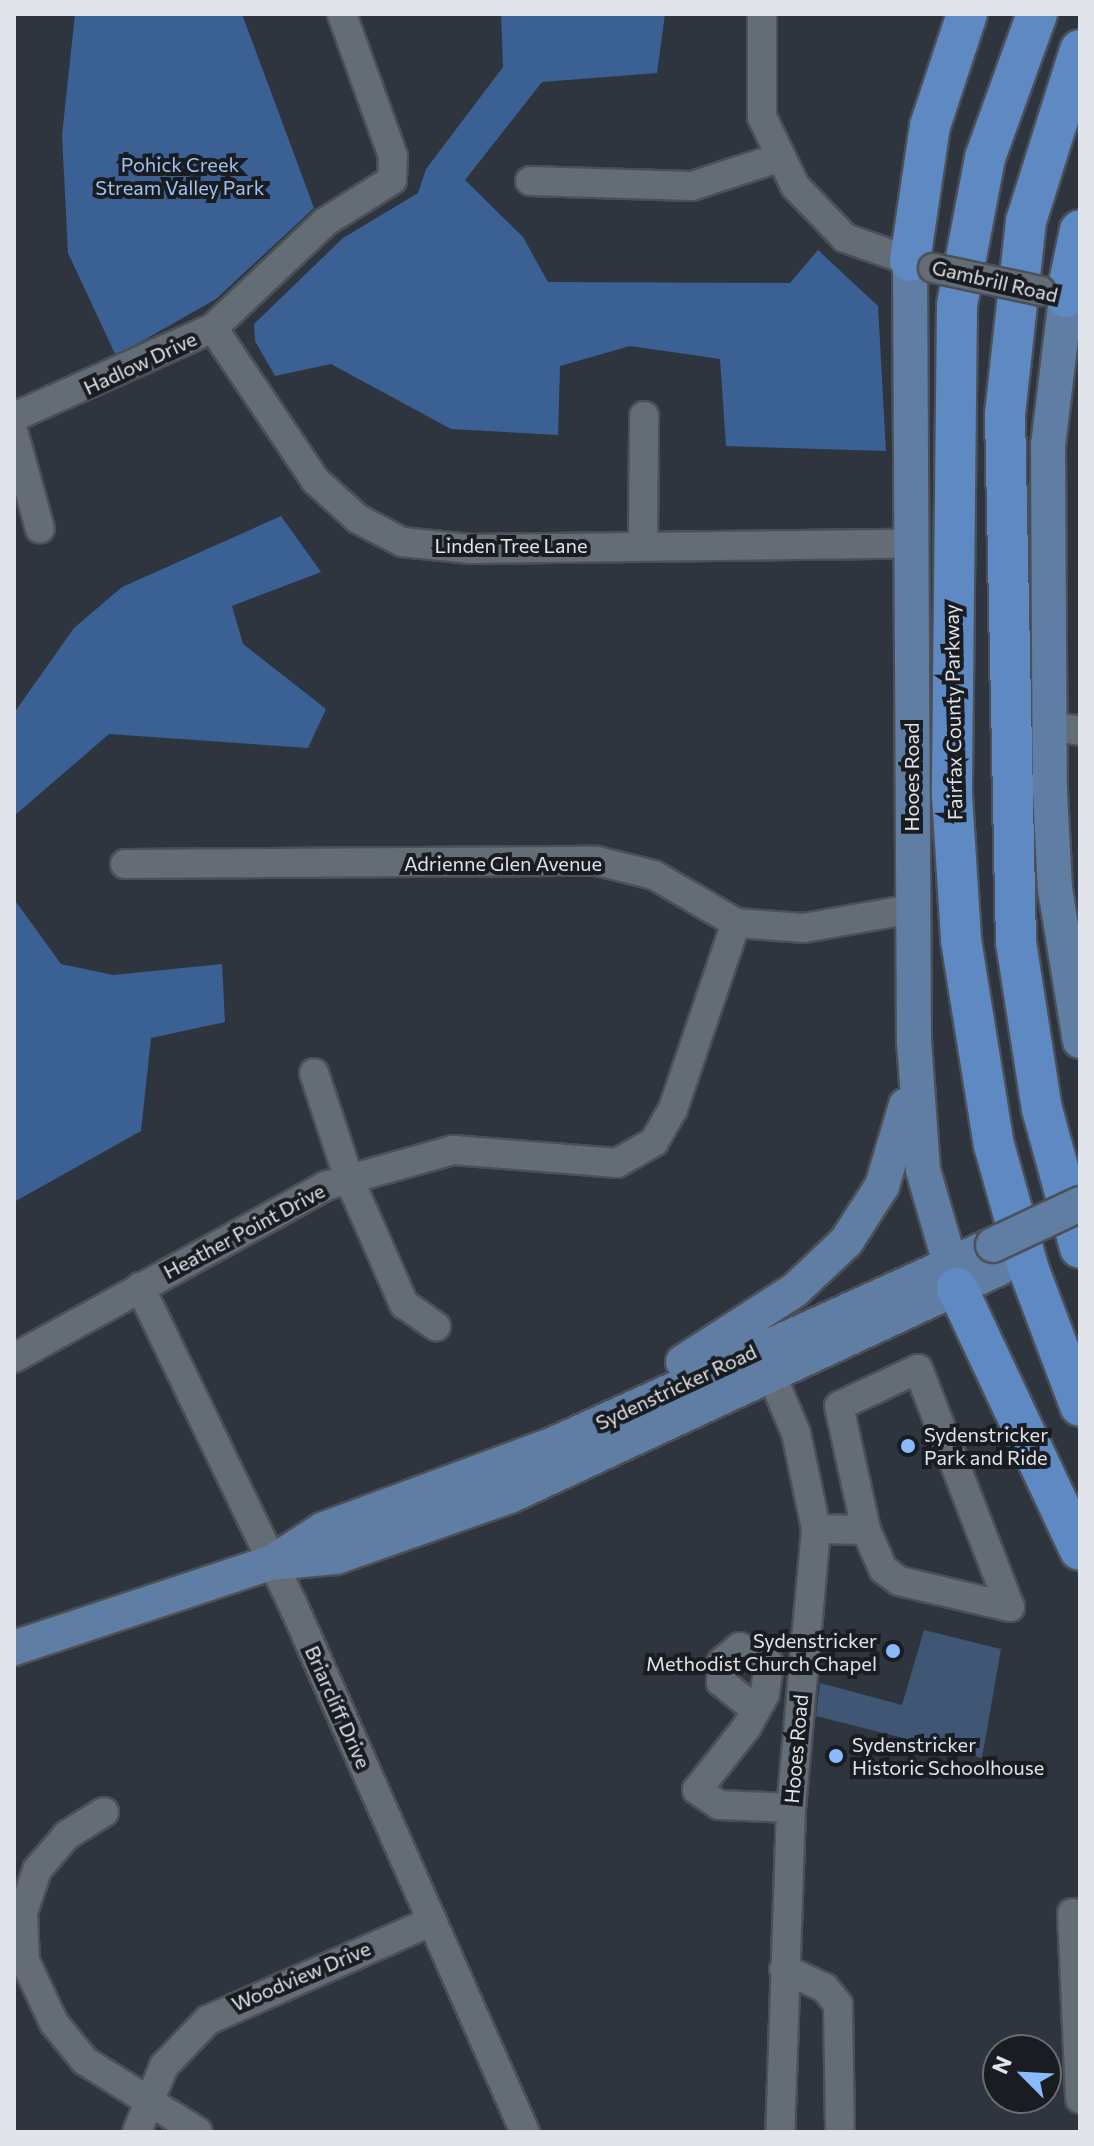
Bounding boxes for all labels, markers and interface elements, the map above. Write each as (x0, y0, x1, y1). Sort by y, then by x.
park label: Pohick Creek Stream Valley Park (95, 153, 265, 200)
street label: Gambrill Road (930, 255, 1060, 307)
street label: Hadlow Drive (80, 326, 200, 400)
street label: Linden Tree Lane (434, 533, 588, 557)
street label: Fairfax County Parkway (939, 604, 967, 820)
street label: Hooes Road (899, 722, 923, 832)
street label: Adrienne Glen Avenue (404, 851, 602, 875)
street label: Heather Point Drive (159, 1178, 329, 1284)
street label: Sydenstricker Road (592, 1339, 760, 1435)
place label: Sydenstricker Park and Ride (924, 1422, 1048, 1469)
marker: Sydenstricker Park and Ride (899, 1437, 917, 1455)
place label: Sydenstricker Methodist Church Chapel (646, 1628, 877, 1675)
street label: Briarcliff Drive (300, 1642, 376, 1772)
marker: Sydenstricker Methodist Church Chapel (884, 1642, 902, 1660)
street label: Hooes Road (779, 1694, 813, 1804)
place label: Sydenstricker Historic Schoolhouse (852, 1732, 1044, 1779)
marker: Sydenstricker Historic Schoolhouse (827, 1747, 845, 1765)
street label: Woodview Drive (228, 1936, 374, 2016)
north arrow (982, 2034, 1062, 2114)
text: N (986, 2052, 1017, 2078)

